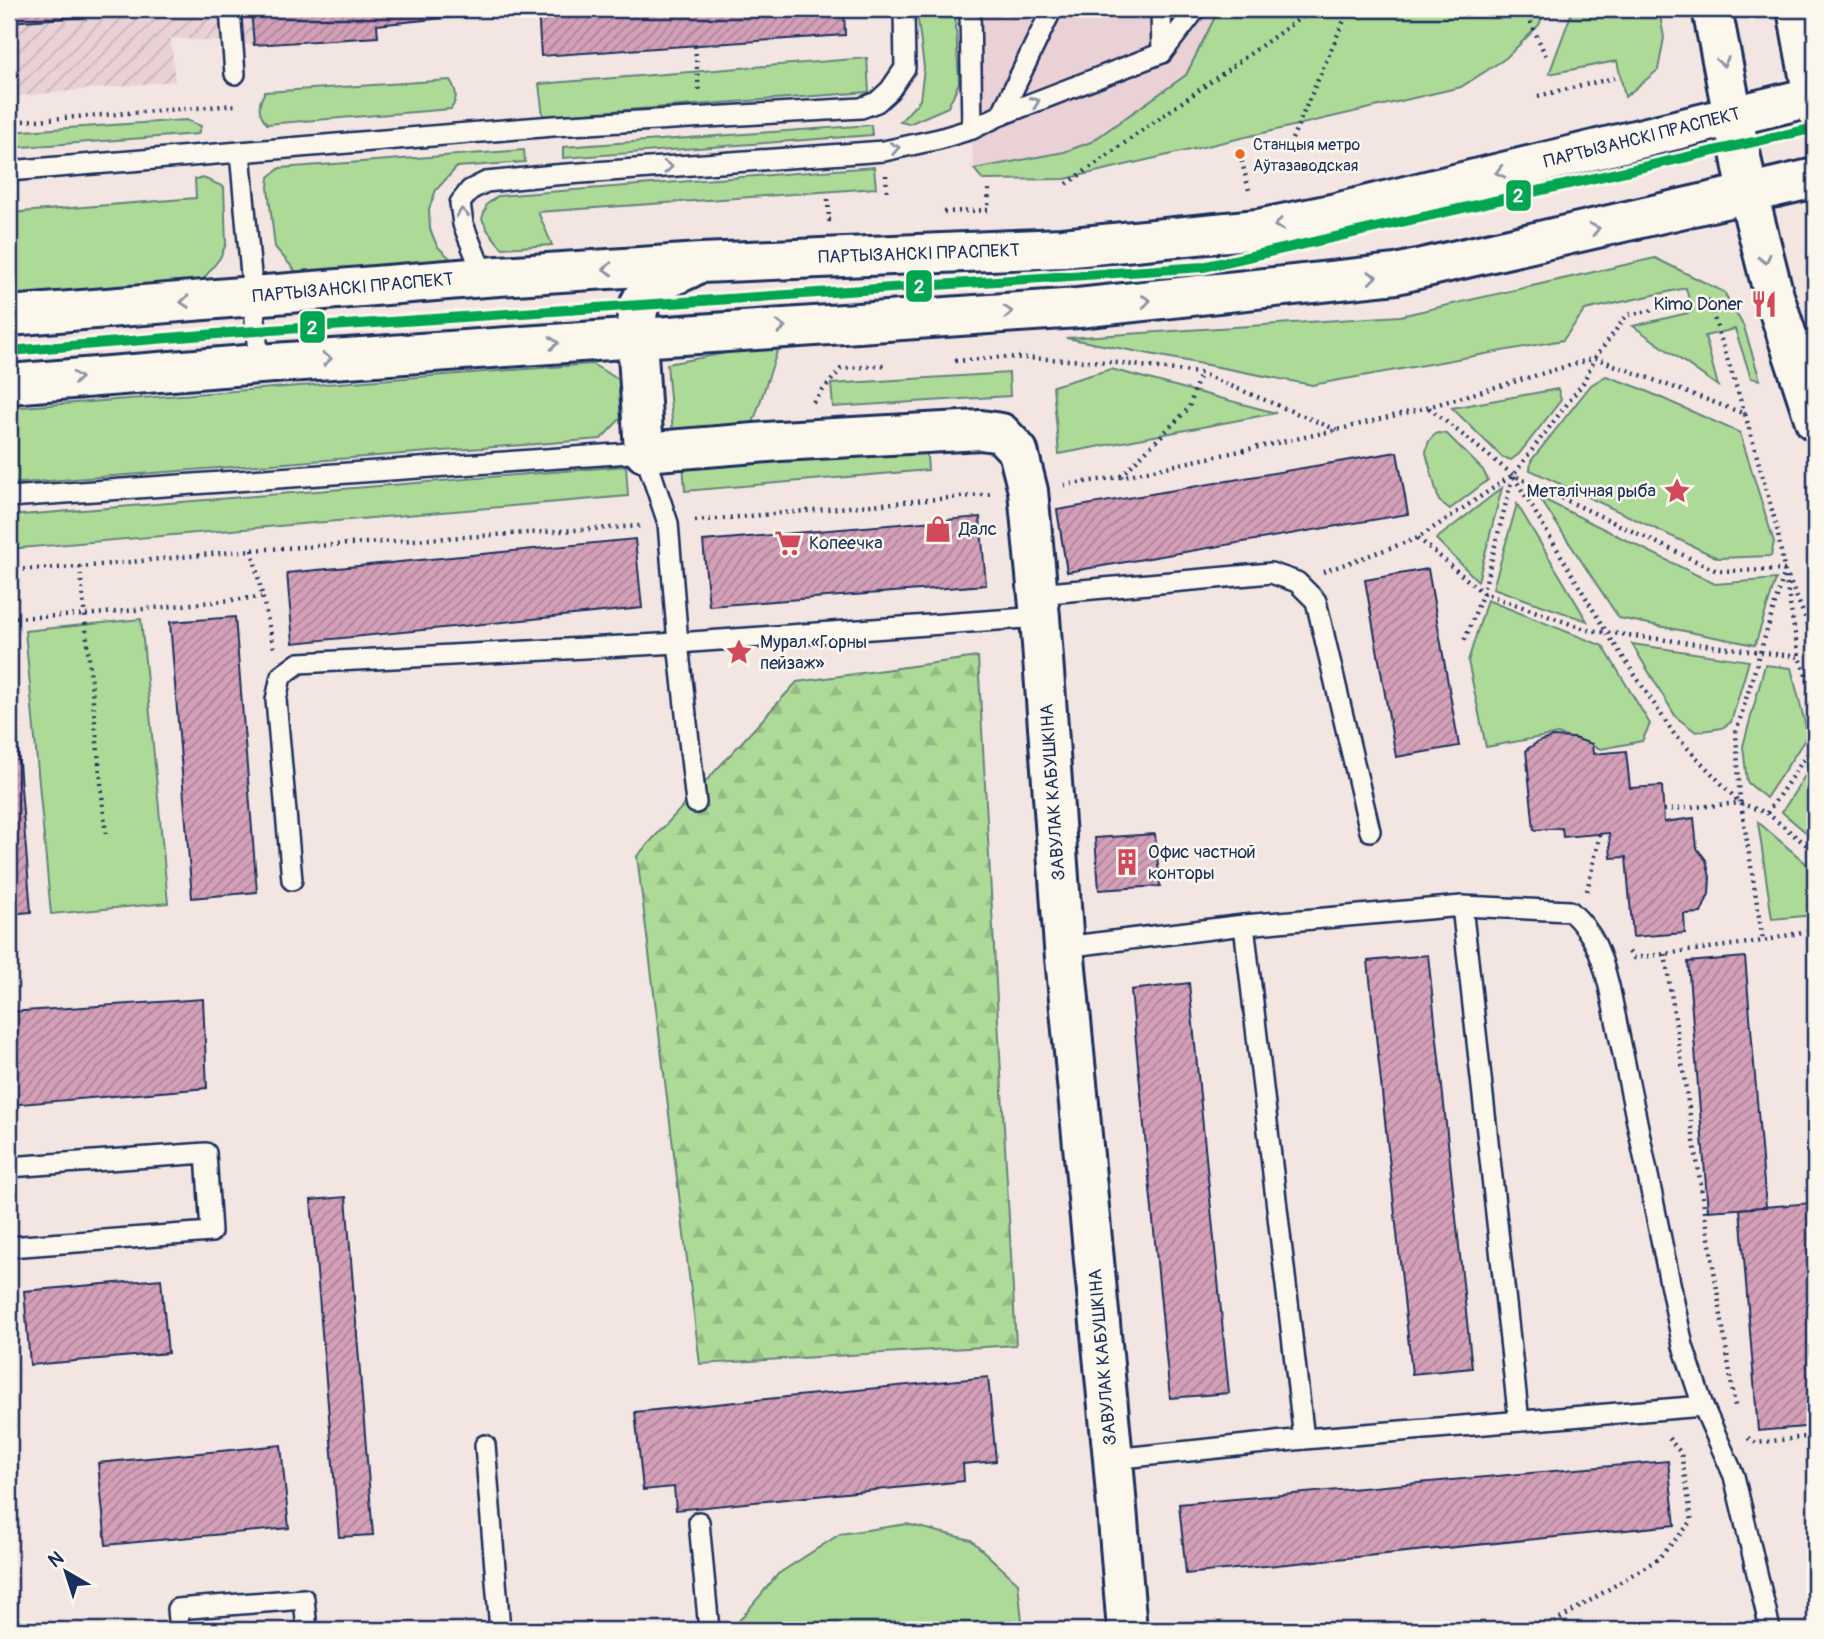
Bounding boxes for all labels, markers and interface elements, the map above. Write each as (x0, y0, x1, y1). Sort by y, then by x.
one-way arrow (1714, 56, 1729, 68)
one-way arrow (1028, 96, 1040, 110)
street label: ПАРТЫЗАНСКІ ПРАСПЕКТ (1541, 102, 1743, 174)
place label: Станцыя метро Аўтазаводская (1253, 135, 1361, 176)
one-way arrow (889, 142, 901, 157)
marker: Станцыя метро Аўтазаводская (1233, 147, 1247, 161)
one-way arrow (663, 159, 674, 174)
one-way arrow (1495, 164, 1507, 178)
line badge: 2 (1505, 179, 1532, 212)
text: 2 (1513, 184, 1524, 208)
one-way arrow (455, 208, 470, 219)
one-way arrow (1273, 216, 1285, 231)
one-way arrow (1588, 223, 1600, 237)
street label: ПАРТЫЗАНСКІ ПРАСПЕКТ (818, 239, 1020, 269)
one-way arrow (1757, 253, 1771, 265)
one-way arrow (603, 261, 614, 276)
street label: ПАРТЫЗАНСКІ ПРАСПЕКТ (252, 268, 454, 308)
line badge: 2 (905, 269, 933, 303)
one-way arrow (1366, 269, 1378, 284)
text: 2 (914, 275, 925, 299)
restaurant icon: Kimo Doner (1749, 289, 1779, 319)
place label: Kimo Doner (1654, 293, 1744, 316)
one-way arrow (179, 294, 190, 309)
one-way arrow (1141, 294, 1152, 309)
one-way arrow (1003, 305, 1014, 320)
line badge: 2 (299, 310, 326, 344)
text: 2 (307, 316, 318, 340)
one-way arrow (776, 320, 787, 335)
one-way arrow (549, 336, 560, 351)
one-way arrow (322, 352, 333, 367)
one-way arrow (72, 371, 83, 386)
place icon: Металічная рыба (1662, 476, 1692, 506)
place label: Металічная рыба (1527, 480, 1656, 503)
shop icon: Далс (923, 514, 953, 544)
place label: Далс (958, 518, 997, 541)
supermarket icon: Копеечка (773, 528, 803, 558)
place label: Копеечка (809, 532, 883, 555)
place label: Мурал «Горны пейзаж» (760, 631, 867, 675)
place icon: Мурал «Горны пейзаж» (724, 637, 754, 667)
street label: ЗАВУЛАК КАБУШКІНА (1035, 703, 1071, 881)
place label: Офис частной конторы (1148, 841, 1256, 885)
building icon: Офис частной конторы (1112, 847, 1142, 877)
street label: ЗАВУЛАК КАБУШКІНА (1084, 1267, 1122, 1446)
north arrow (32, 1538, 102, 1608)
text: N (43, 1546, 69, 1573)

